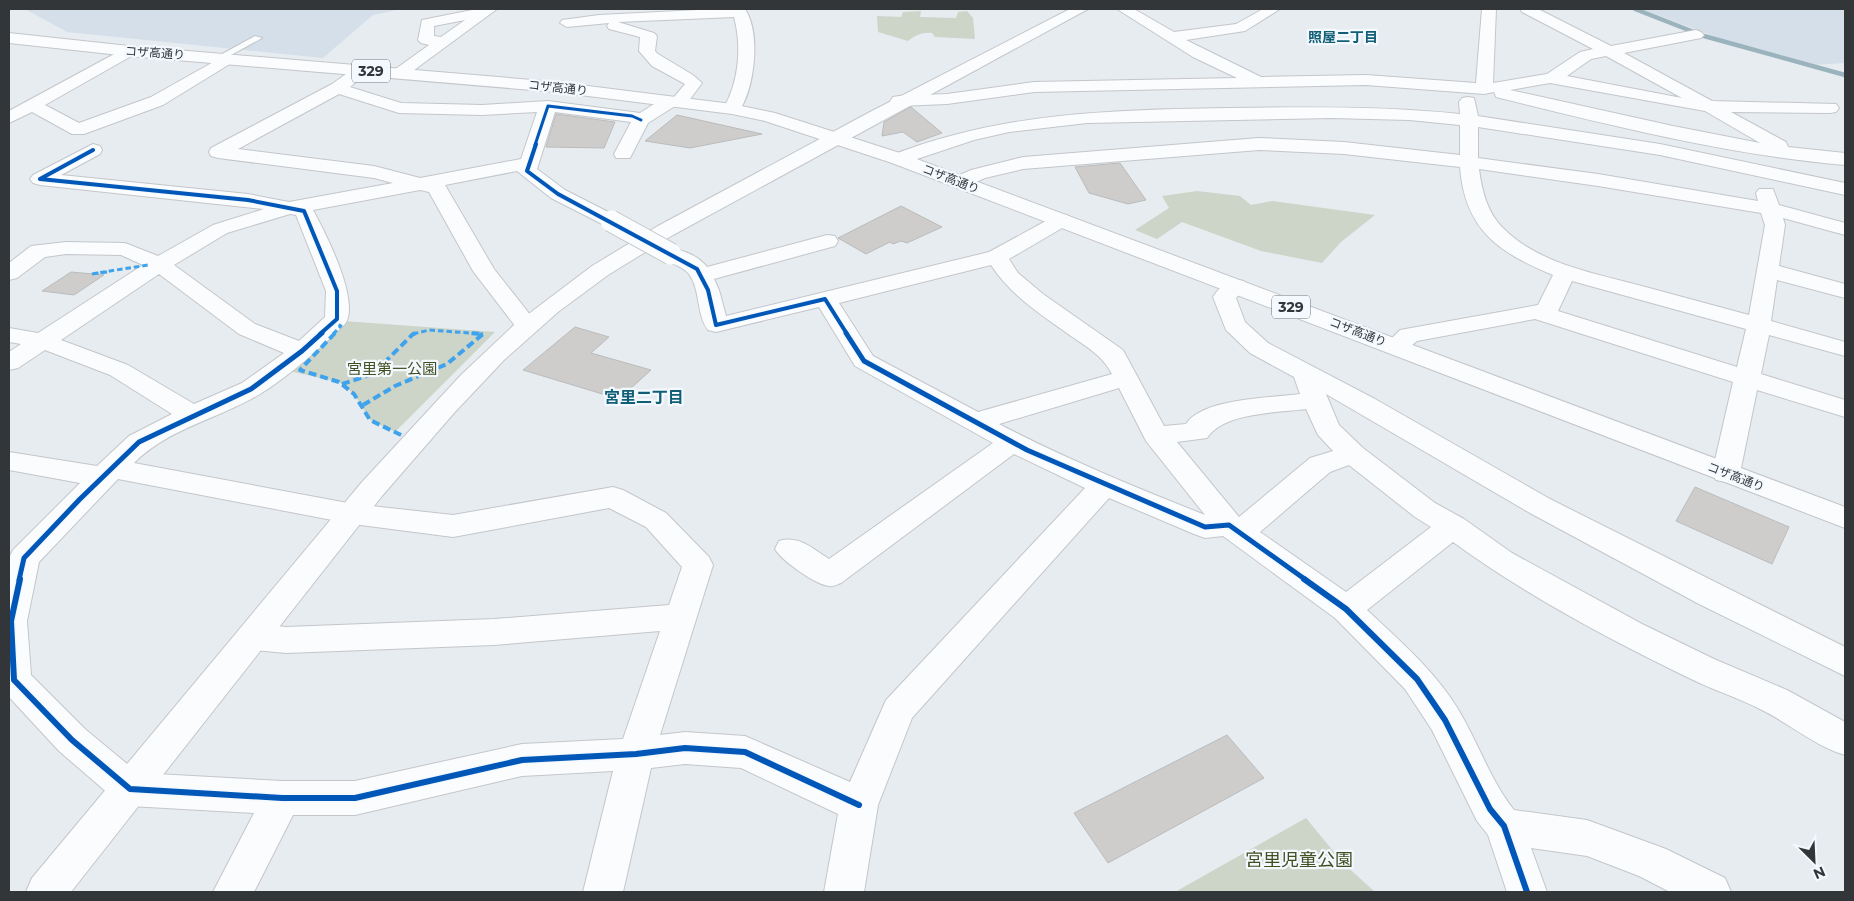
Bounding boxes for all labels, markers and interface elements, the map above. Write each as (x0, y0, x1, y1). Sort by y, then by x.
district label: 照屋二丁目 (1308, 28, 1378, 46)
street label: コザ高通り (125, 43, 185, 62)
road number: 329 (352, 59, 390, 82)
street label: コザ高通り (527, 77, 589, 98)
street label: コザ高通り (920, 161, 982, 196)
road number: 329 (1272, 296, 1310, 318)
street label: コザ高通り (1327, 314, 1389, 349)
park label: 宮里第一公園 (347, 359, 437, 378)
district label: 宮里二丁目 (604, 388, 684, 407)
street label: コザ高通り (1705, 459, 1767, 494)
north arrow (1789, 836, 1839, 886)
park label: 宮里児童公園 (1245, 849, 1353, 871)
text: N (1810, 862, 1828, 883)

